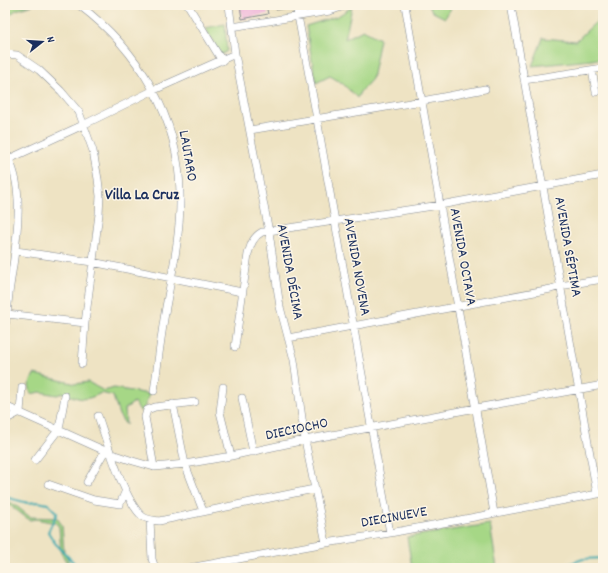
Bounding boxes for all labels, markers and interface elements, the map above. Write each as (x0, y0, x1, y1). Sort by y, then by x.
north arrow (22, 22, 62, 62)
text: N (41, 35, 58, 45)
street label: LAUTARO (172, 129, 202, 183)
district label: Villa La Cruz (105, 184, 180, 207)
street label: AVENIDA SÉPTIMA (547, 195, 587, 299)
street label: AVENIDA OCTAVA (443, 206, 481, 308)
street label: AVENIDA NOVENA (337, 216, 375, 318)
street label: AVENIDA DÉCIMA (270, 222, 308, 322)
street label: DIECIOCHO (264, 413, 330, 447)
street label: DIECINUEVE (359, 501, 429, 535)

